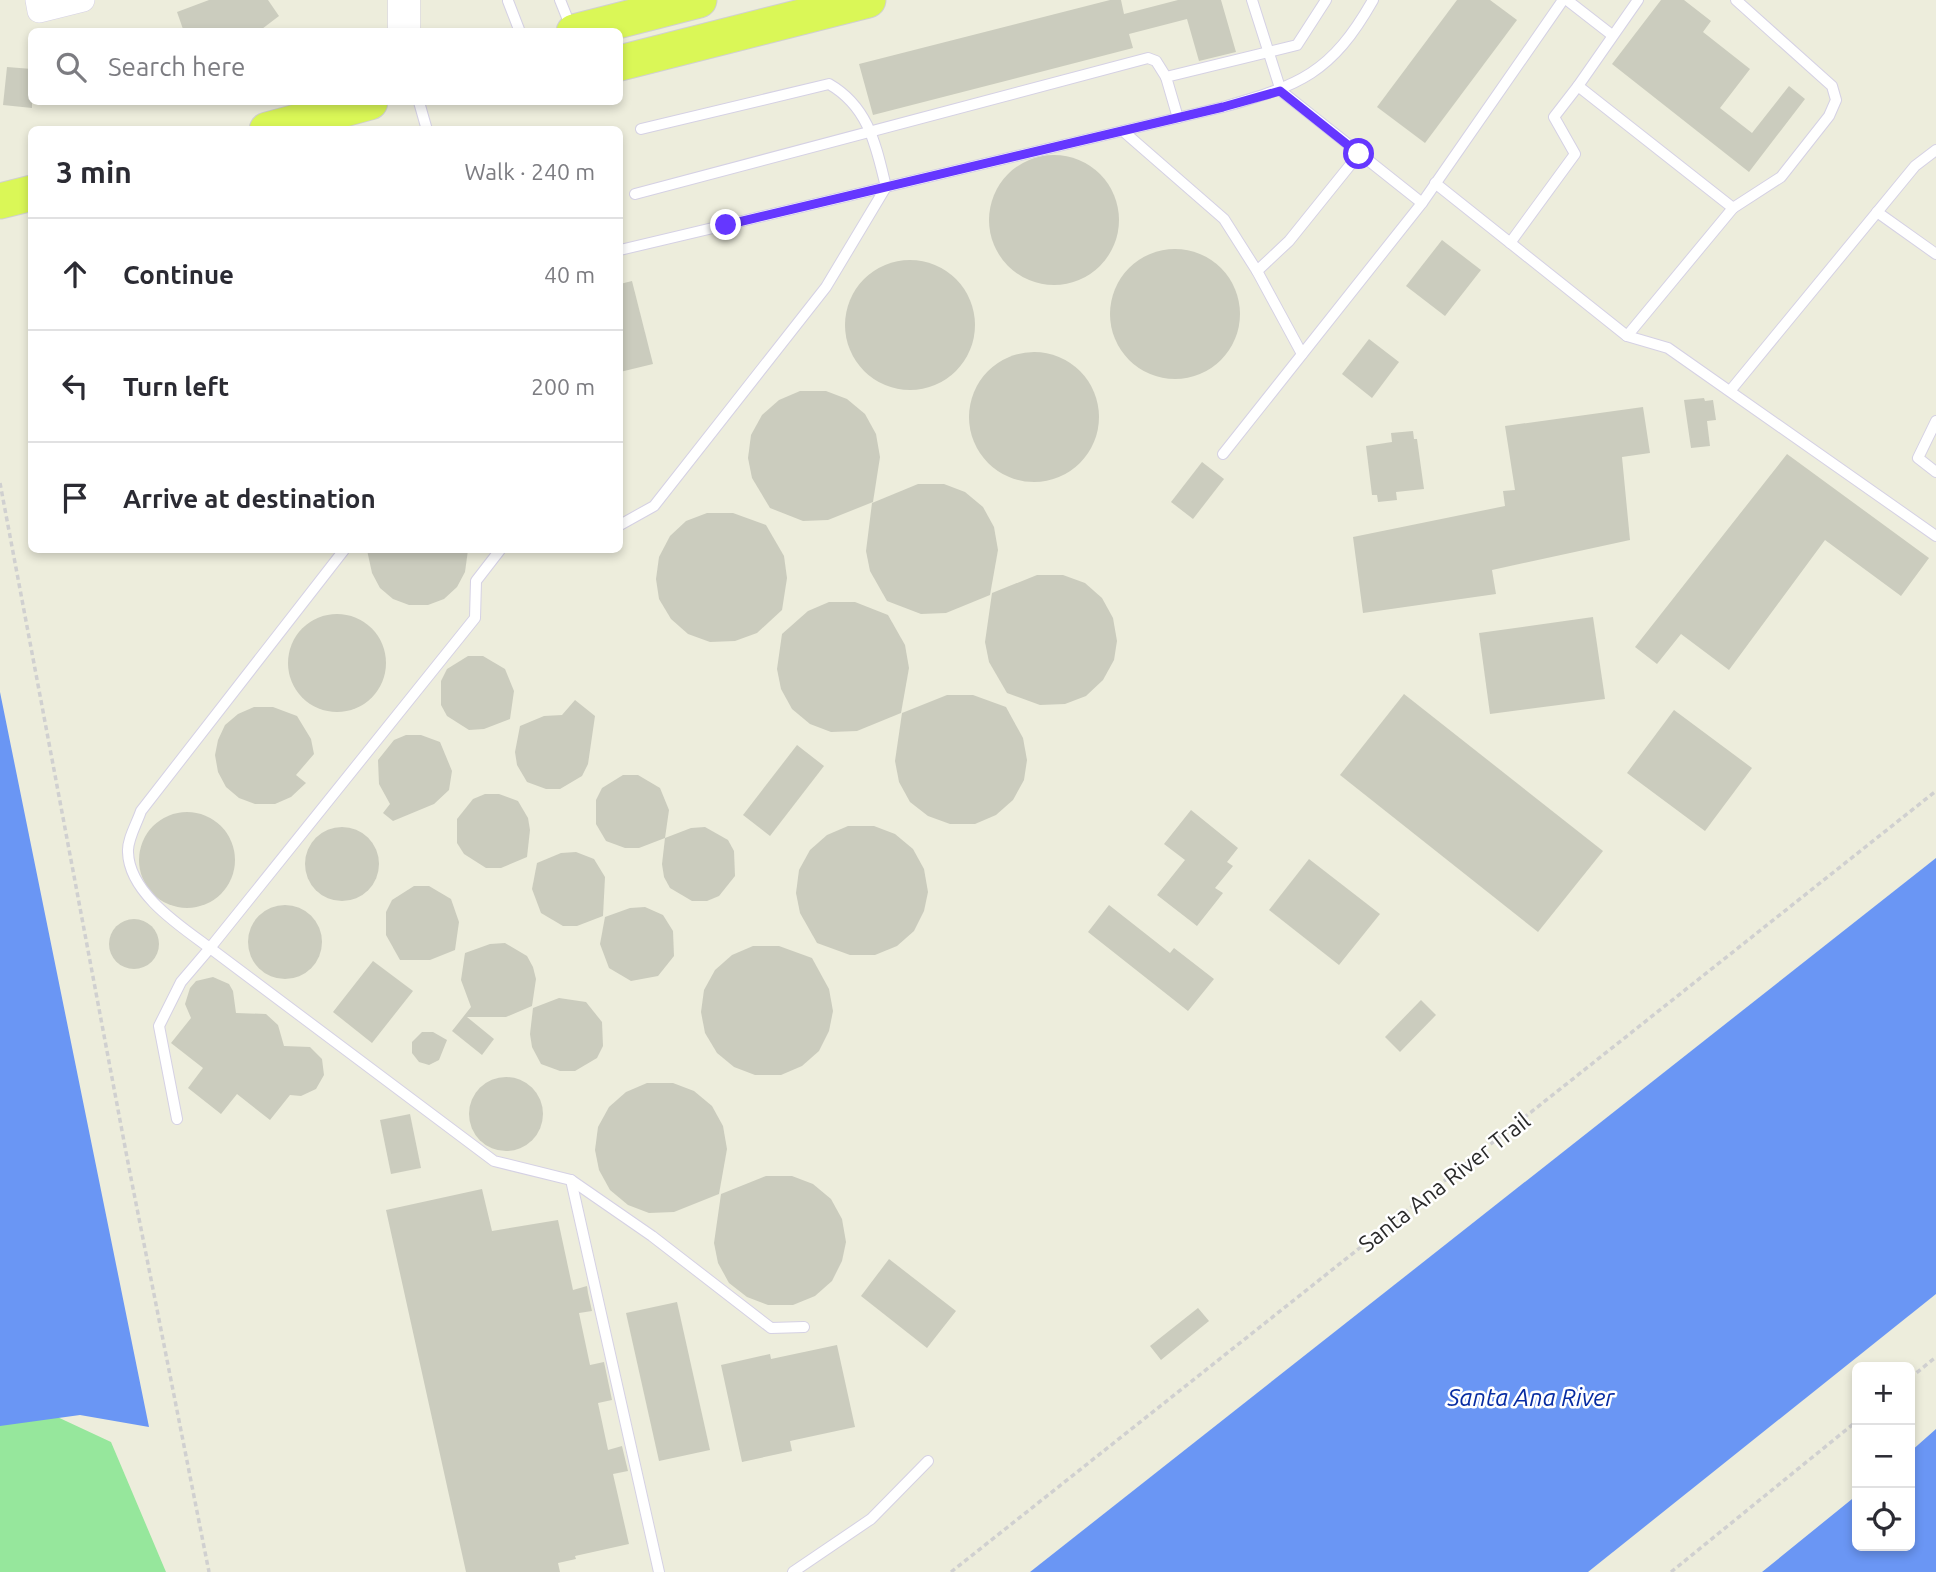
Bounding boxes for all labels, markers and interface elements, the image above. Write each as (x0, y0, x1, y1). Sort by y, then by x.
search box (28, 28, 623, 105)
icon: search (52, 48, 90, 86)
text: Search here (108, 52, 245, 81)
route start (1343, 138, 1374, 169)
text: 3 min (56, 155, 132, 189)
text: Walk · 240 m (464, 159, 595, 184)
route end (710, 209, 741, 240)
icon: ahead (56, 255, 94, 293)
text: Continue (123, 260, 234, 289)
text: 40 m (544, 262, 595, 287)
icon: left (56, 367, 94, 405)
text: Turn left (123, 372, 229, 401)
text: 200 m (531, 374, 595, 399)
icon: arrive (56, 479, 94, 517)
text: Arrive at destination (123, 484, 376, 513)
street label: Santa Ana River Trail (1353, 1107, 1535, 1257)
map controls (1852, 1362, 1915, 1551)
button: + (1852, 1362, 1915, 1425)
water label: Santa Ana River (1447, 1384, 1615, 1411)
button: − (1852, 1425, 1915, 1488)
button: locate (1852, 1488, 1915, 1551)

